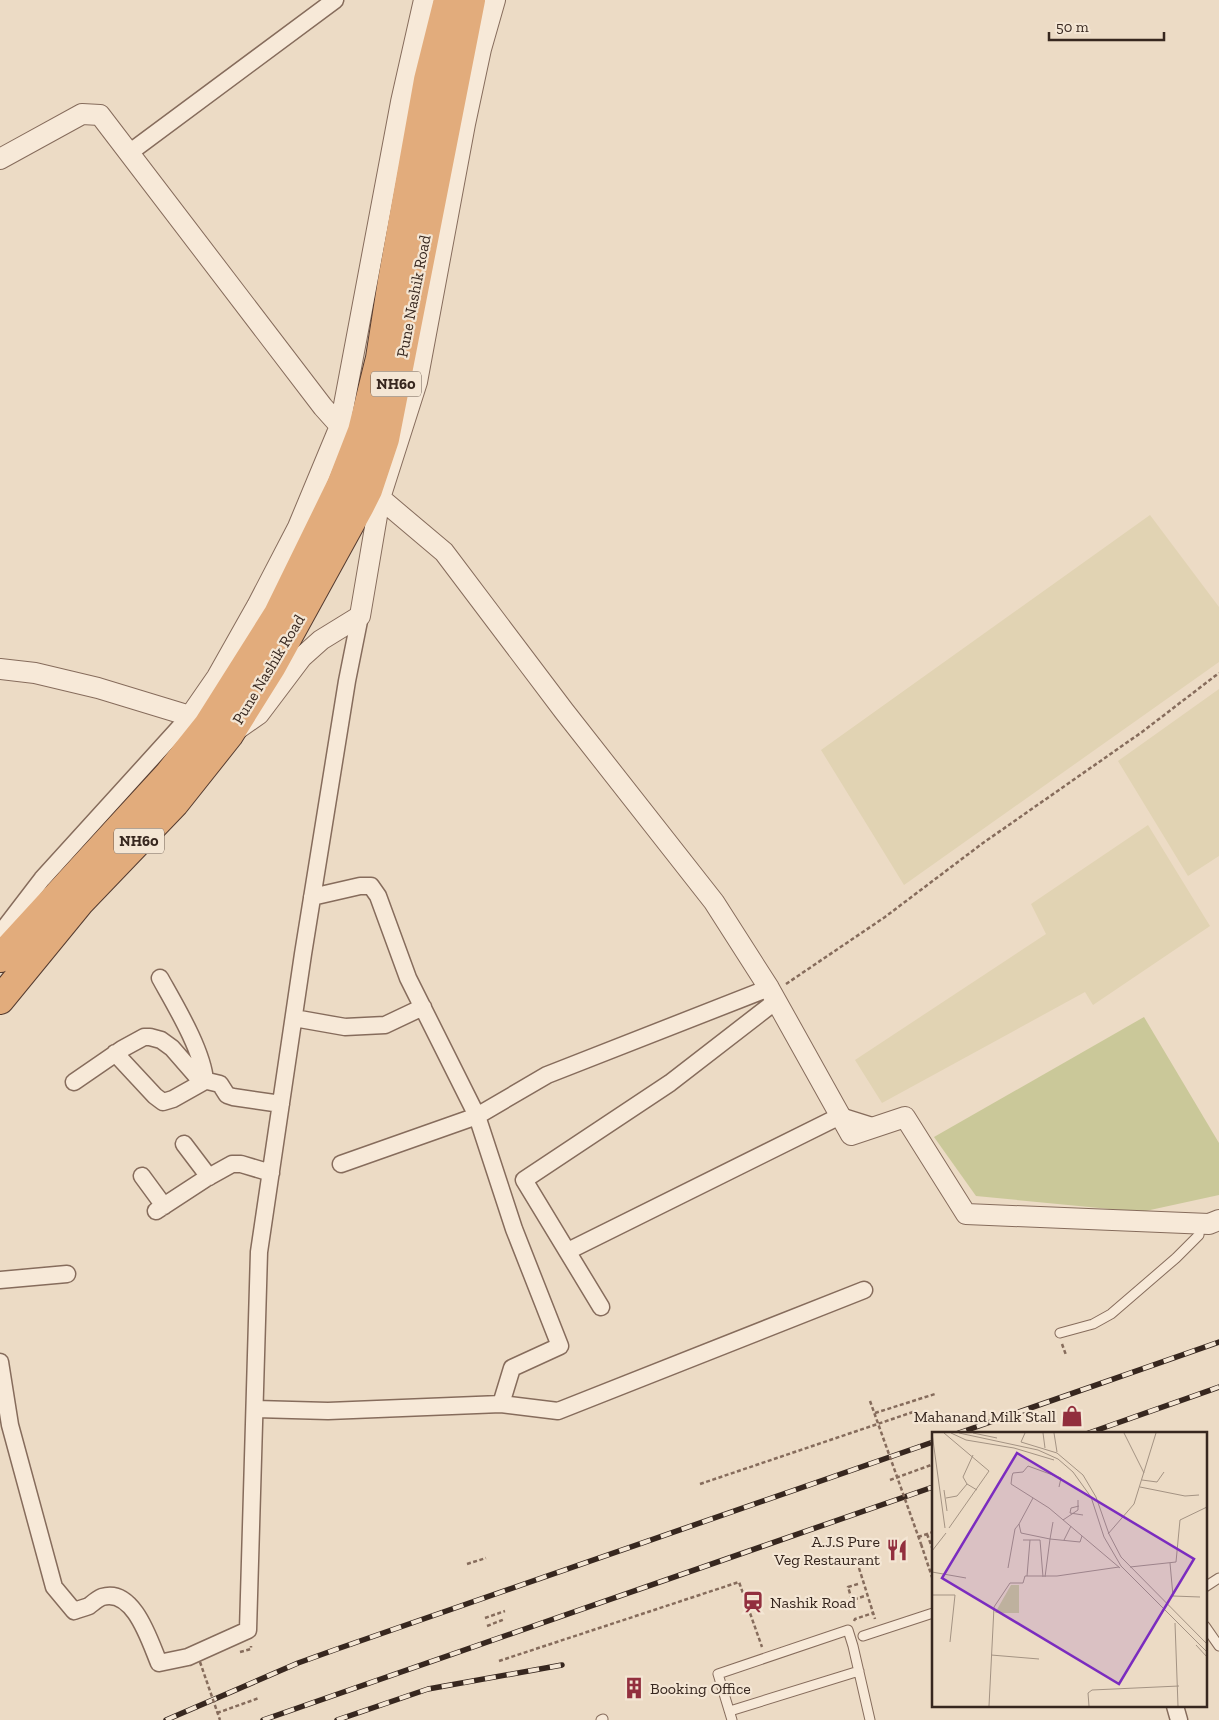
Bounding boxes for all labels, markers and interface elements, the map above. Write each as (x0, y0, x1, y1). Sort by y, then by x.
scale bar (1049, 10, 1164, 42)
text: 50 m (1056, 18, 1089, 36)
street label: Pune Nashik Road (392, 233, 435, 359)
road number: NH60 (371, 372, 421, 396)
street label: Pune Nashik Road (228, 611, 309, 727)
road number: NH60 (114, 828, 164, 854)
shop icon: Mahanand Milk Stall (1059, 1403, 1085, 1429)
place label: Mahanand Milk Stall (914, 1407, 1056, 1426)
inset map (932, 1432, 1206, 1708)
place label: A.J.S Pure Veg Restaurant (773, 1532, 880, 1569)
restaurant icon: A.J.S Pure Veg Restaurant (884, 1537, 910, 1563)
station icon: Nashik Road (740, 1589, 766, 1615)
place label: Nashik Road (770, 1593, 856, 1612)
building icon: Booking Office (621, 1675, 647, 1701)
place label: Booking Office (650, 1679, 751, 1698)

